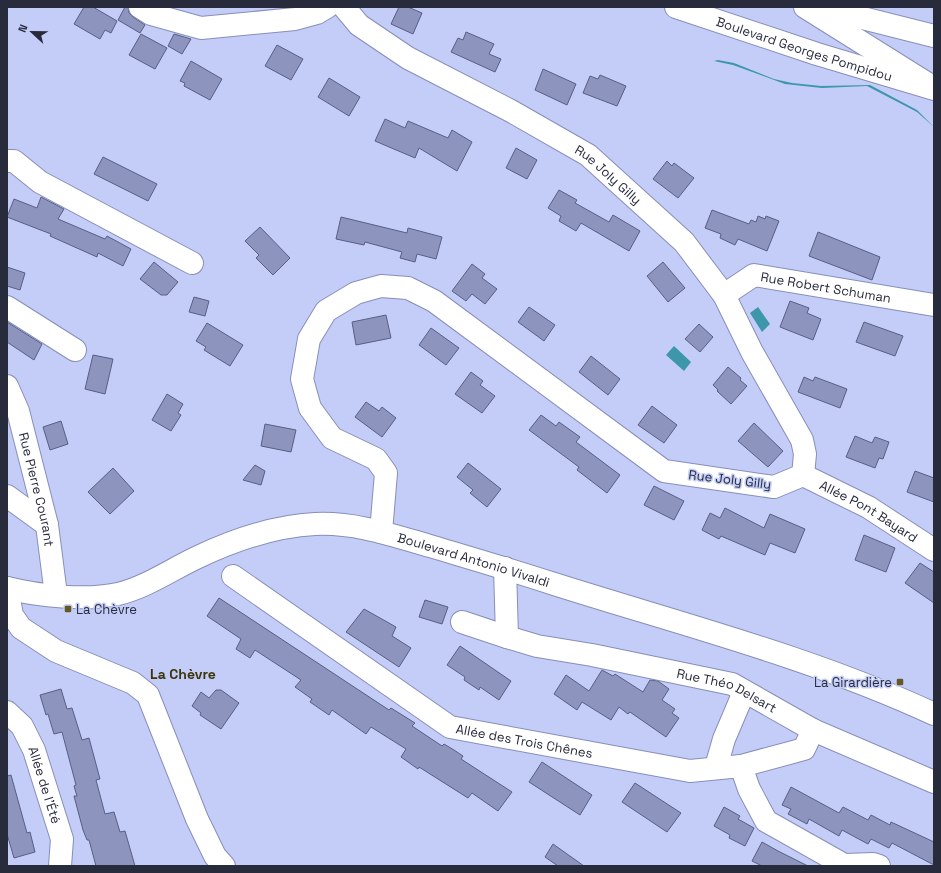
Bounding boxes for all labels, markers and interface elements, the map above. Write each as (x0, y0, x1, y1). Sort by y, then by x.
north arrow (12, 12, 52, 52)
street label: Boulevard Georges Pompidou (714, 13, 894, 85)
text: N (15, 22, 31, 34)
street label: Rue Joly Gilly (572, 141, 645, 208)
street label: Rue Robert Schuman (759, 268, 892, 307)
street label: Rue Pierre Courant (15, 431, 58, 547)
street label: Rue Joly Gilly (688, 466, 772, 493)
street label: Allée Pont Bayard (817, 477, 921, 546)
street label: Boulevard Antonio Vivaldi (395, 529, 552, 591)
place label: La Chèvre (76, 601, 137, 618)
marker: La Chèvre (63, 604, 73, 614)
district label: La Chèvre (150, 665, 216, 683)
street label: Rue Théo Delsart (675, 665, 780, 717)
place label: La Girardière (814, 674, 892, 691)
marker: La Girardière (895, 677, 905, 687)
street label: Allée des Trois Chênes (455, 720, 594, 762)
street label: Allée de l'Été (24, 744, 65, 826)

